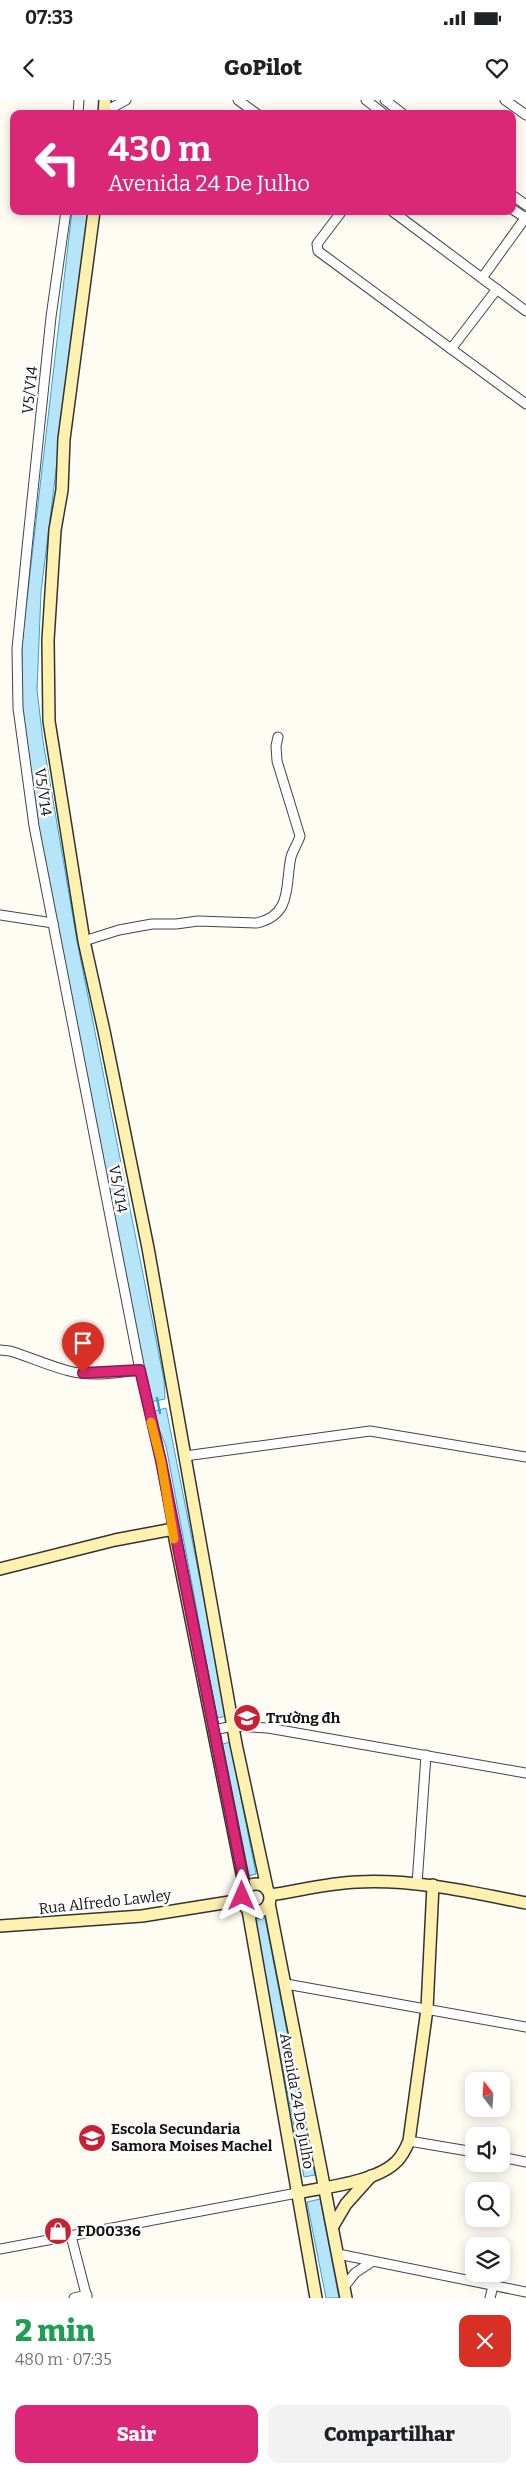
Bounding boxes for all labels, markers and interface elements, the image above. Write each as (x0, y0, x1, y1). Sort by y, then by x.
text: 07:33 (25, 6, 73, 29)
icon: back (15, 54, 43, 82)
text: GoPilot (224, 54, 302, 81)
icon: heart (483, 54, 511, 82)
text: 430 m (108, 128, 211, 170)
icon: left (25, 130, 90, 195)
text: Avenida 24 De Julho (108, 170, 310, 197)
street label: V5/V14 (19, 365, 42, 415)
street label: V5/V14 (31, 767, 55, 817)
street label: V5/V14 (105, 1164, 131, 1215)
pin (62, 1322, 104, 1373)
icon: arrive (69, 1329, 97, 1357)
school or university icon: Trường đh (232, 1703, 262, 1733)
place label: Trường đh (266, 1709, 341, 1727)
position arrow (215, 1869, 267, 1921)
street label: Rua Alfredo Lawley (38, 1886, 172, 1918)
street label: Avenida 24 De Julho (276, 2032, 318, 2170)
north arrow (465, 2072, 510, 2118)
map controls (465, 2072, 510, 2282)
place label: Escola Secundaria Samora Moises Machel (111, 2120, 273, 2155)
school or university icon: Escola Secundaria Samora Moises Machel (77, 2123, 107, 2153)
button: sound (465, 2127, 510, 2172)
button: search (465, 2182, 510, 2227)
shop icon: FD00336 (43, 2216, 73, 2246)
place label: FD00336 (77, 2222, 141, 2240)
button: layers (465, 2237, 510, 2282)
text: 2 min (15, 2313, 95, 2349)
button: close (459, 2315, 511, 2367)
text: 480 m · 07:35 (15, 2350, 112, 2369)
button: Sair (15, 2405, 258, 2463)
button: Compartilhar (268, 2405, 511, 2463)

